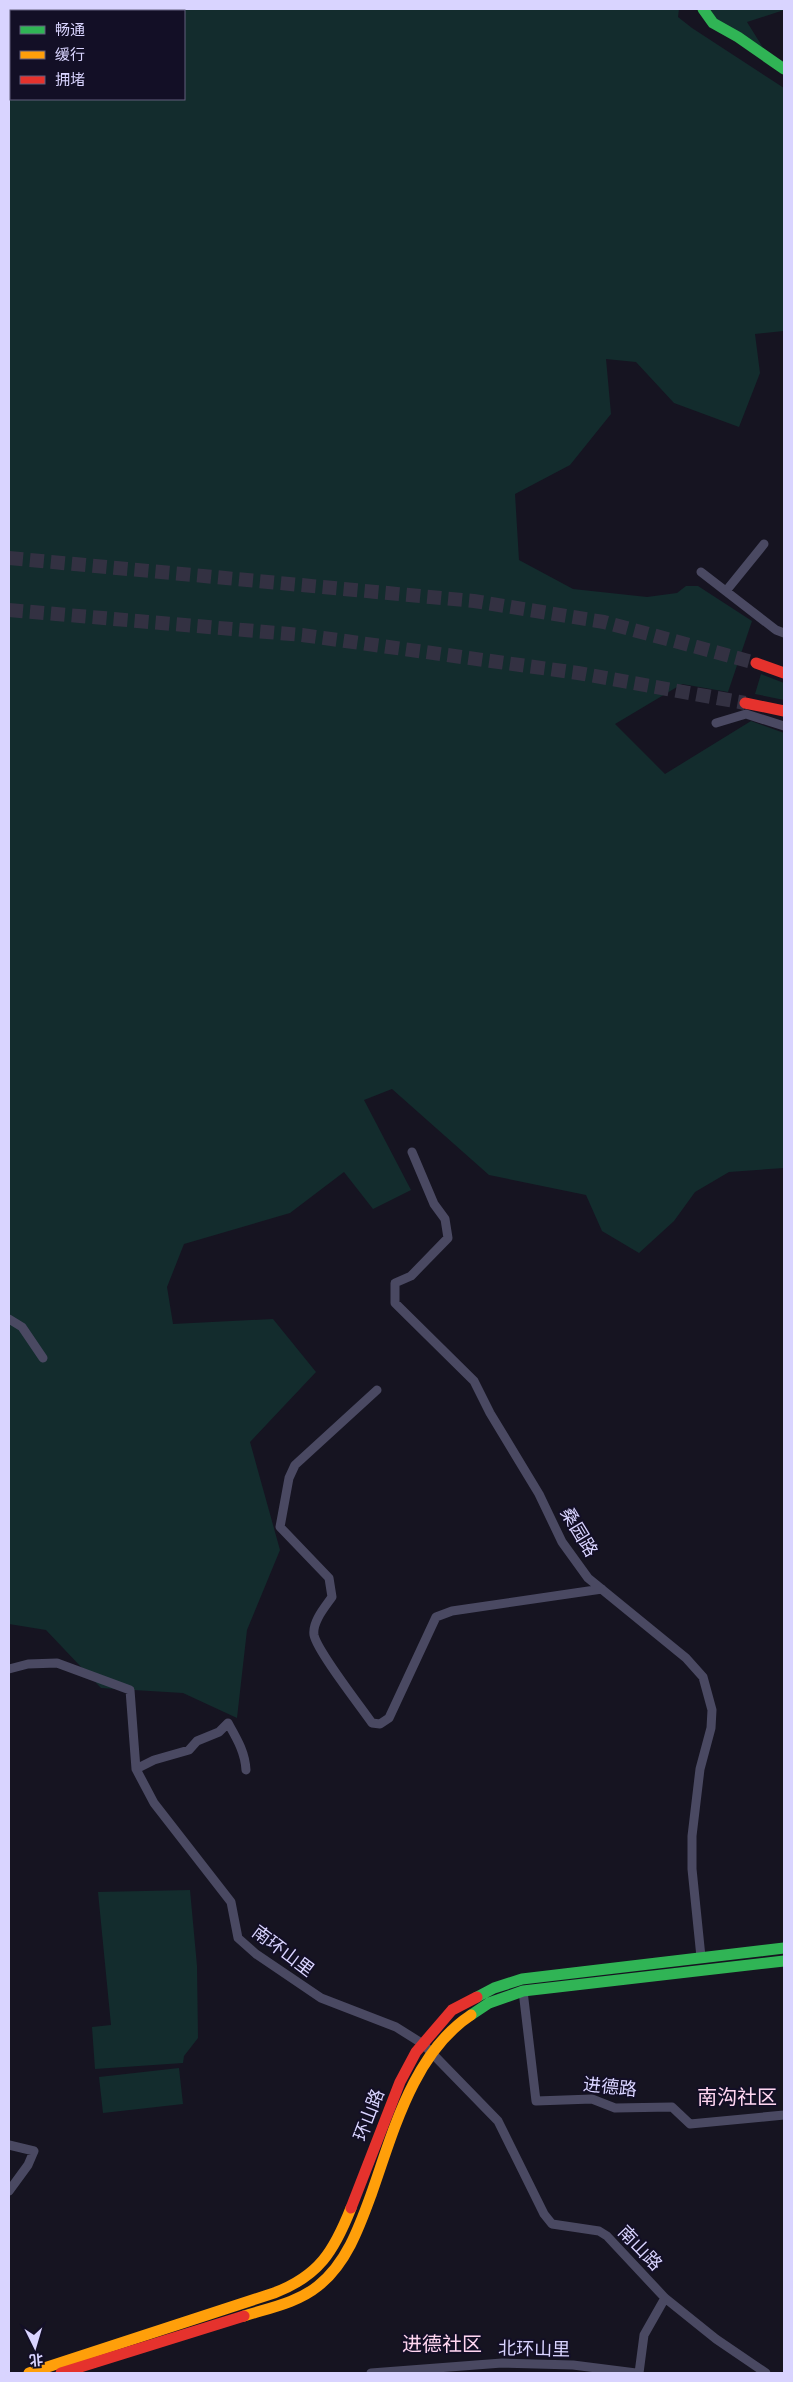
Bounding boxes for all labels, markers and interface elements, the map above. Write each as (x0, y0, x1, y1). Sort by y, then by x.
legend (10, 10, 185, 100)
text: 畅通 (55, 21, 85, 39)
text: 缓行 (55, 46, 85, 64)
text: 拥堵 (55, 71, 85, 89)
street label: 桑园路 (556, 1503, 602, 1561)
street label: 南环山里 (248, 1921, 318, 1981)
street label: 进德路 (582, 2073, 638, 2101)
district label: 南沟社区 (697, 2085, 777, 2109)
street label: 环山路 (349, 2086, 389, 2144)
street label: 南山路 (613, 2221, 667, 2275)
north arrow (10, 2322, 60, 2372)
district label: 进德社区 (402, 2332, 482, 2356)
street label: 北环山里 (498, 2337, 570, 2361)
text: 北 (28, 2350, 44, 2369)

